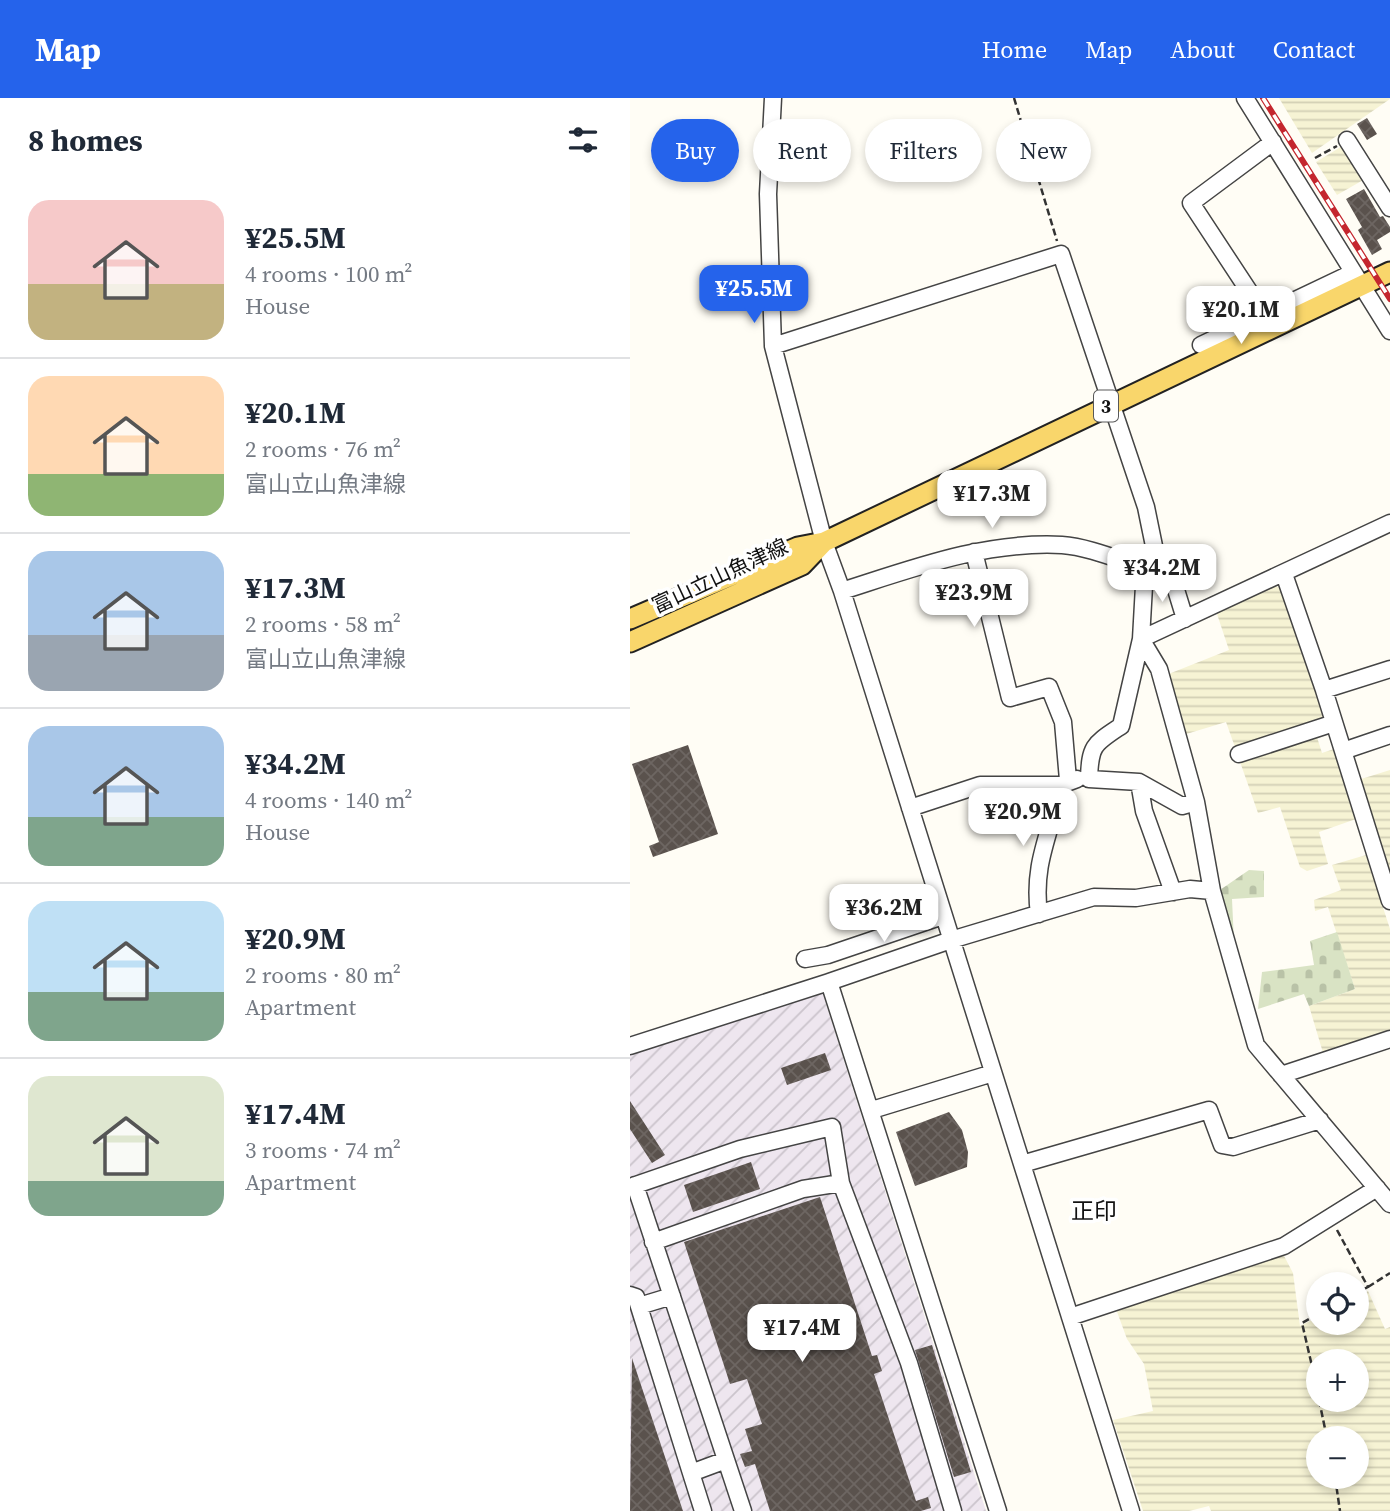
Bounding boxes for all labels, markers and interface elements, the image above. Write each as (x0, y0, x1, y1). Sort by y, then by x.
text: Map (35, 27, 101, 72)
text: Home (982, 33, 1047, 66)
text: Map (1085, 33, 1132, 66)
text: About (1170, 33, 1235, 66)
text: Contact (1273, 33, 1355, 66)
chip: Buy (651, 119, 739, 182)
chip: Rent (753, 119, 851, 182)
chip: Filters (865, 119, 982, 182)
chip: New (996, 119, 1091, 182)
text: 8 homes (28, 120, 143, 161)
icon: filters (564, 121, 602, 159)
text: ¥25.5M (245, 217, 346, 258)
icon: home (84, 228, 168, 312)
text: 4 rooms · 100 m² (245, 258, 412, 290)
pin: ¥25.5M (697, 266, 811, 325)
text: ¥25.5M (715, 272, 793, 304)
pin: ¥20.1M (1184, 286, 1298, 346)
text: House (245, 290, 310, 322)
text: ¥20.1M (1202, 293, 1280, 325)
road number: 3 (1094, 390, 1118, 422)
text: ¥20.1M (245, 392, 346, 433)
icon: home (84, 404, 168, 488)
text: 2 rooms · 76 m² (245, 433, 401, 465)
text: 富山立山魚津線 (245, 468, 406, 500)
pin: ¥17.3M (935, 470, 1049, 530)
text: ¥17.3M (953, 477, 1031, 509)
street label: 富山立山魚津線 (647, 531, 793, 620)
pin: ¥34.2M (1105, 545, 1219, 604)
text: ¥34.2M (1123, 551, 1201, 583)
text: ¥17.3M (245, 567, 346, 608)
pin: ¥23.9M (917, 570, 1031, 629)
text: ¥23.9M (935, 576, 1013, 608)
icon: home (84, 579, 168, 663)
text: 2 rooms · 58 m² (245, 608, 401, 640)
text: 富山立山魚津線 (245, 643, 406, 675)
text: ¥34.2M (245, 743, 346, 784)
icon: home (84, 754, 168, 838)
text: 4 rooms · 140 m² (245, 784, 412, 816)
pin: ¥20.9M (966, 788, 1080, 848)
text: ¥20.9M (984, 795, 1062, 827)
text: House (245, 816, 310, 848)
pin: ¥36.2M (827, 884, 941, 944)
text: ¥36.2M (845, 891, 923, 923)
text: ¥20.9M (245, 918, 346, 959)
icon: home (84, 929, 168, 1013)
text: 2 rooms · 80 m² (245, 959, 401, 991)
text: Apartment (245, 991, 356, 1023)
text: ¥17.4M (245, 1093, 346, 1134)
icon: home (84, 1104, 168, 1188)
text: 3 rooms · 74 m² (245, 1134, 401, 1166)
text: Apartment (245, 1166, 356, 1198)
district label: 正印 (1071, 1195, 1117, 1227)
map controls (1306, 1272, 1369, 1489)
button: locate (1306, 1272, 1369, 1335)
pin: ¥17.4M (745, 1304, 859, 1364)
text: ¥17.4M (763, 1311, 841, 1343)
button: + (1306, 1349, 1369, 1412)
button: − (1306, 1426, 1369, 1489)

